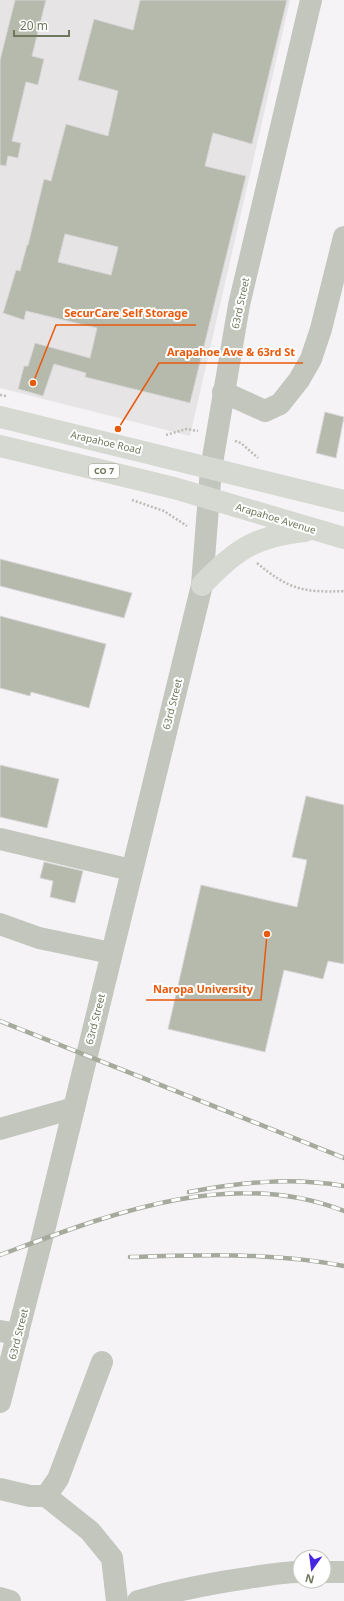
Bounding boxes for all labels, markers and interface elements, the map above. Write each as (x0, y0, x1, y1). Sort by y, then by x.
scale bar (14, 12, 69, 38)
text: 20 m (20, 17, 48, 34)
street label: 63rd Street (228, 276, 252, 330)
callout: SecurCare Self Storage (56, 302, 196, 325)
text: SecurCare Self Storage (64, 305, 188, 320)
callout: Arapahoe Ave & 63rd St (159, 340, 303, 363)
text: Arapahoe Ave & 63rd St (167, 344, 295, 359)
street label: Arapahoe Road (69, 427, 143, 457)
road number: CO 7 (89, 464, 119, 478)
street label: Arapahoe Avenue (234, 499, 318, 537)
street label: 63rd Street (159, 677, 185, 731)
callout: Naropa University (146, 977, 261, 1000)
text: Naropa University (153, 981, 254, 996)
street label: 63rd Street (82, 992, 108, 1046)
street label: 63rd Street (5, 1307, 31, 1361)
north arrow (292, 1549, 332, 1589)
text: N (303, 1571, 316, 1588)

